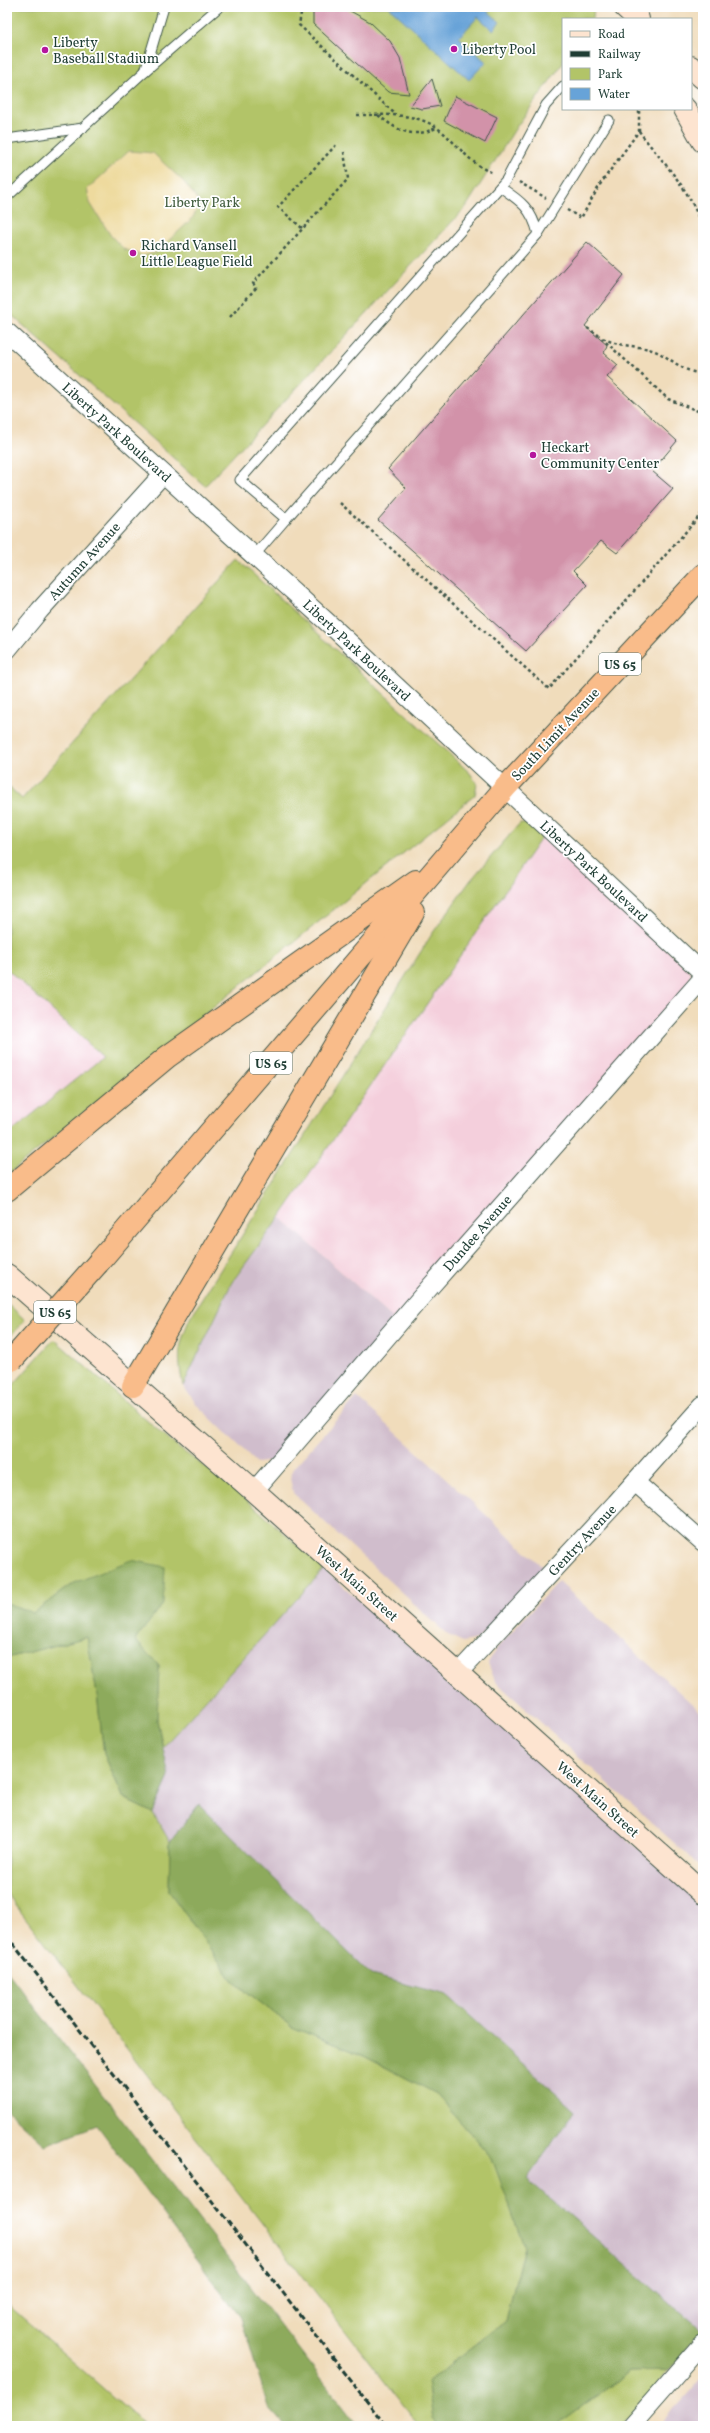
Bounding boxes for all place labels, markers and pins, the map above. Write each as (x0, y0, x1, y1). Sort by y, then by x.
place label: Liberty Baseball Stadium (53, 34, 159, 69)
place label: Liberty Pool (462, 41, 536, 60)
marker: Liberty Pool (449, 44, 459, 54)
marker: Liberty Baseball Stadium (40, 45, 50, 55)
place label: Richard Vansell Little League Field (141, 237, 253, 272)
marker: Richard Vansell Little League Field (128, 248, 138, 258)
place label: Heckart Community Center (541, 439, 659, 474)
marker: Heckart Community Center (528, 450, 538, 460)

